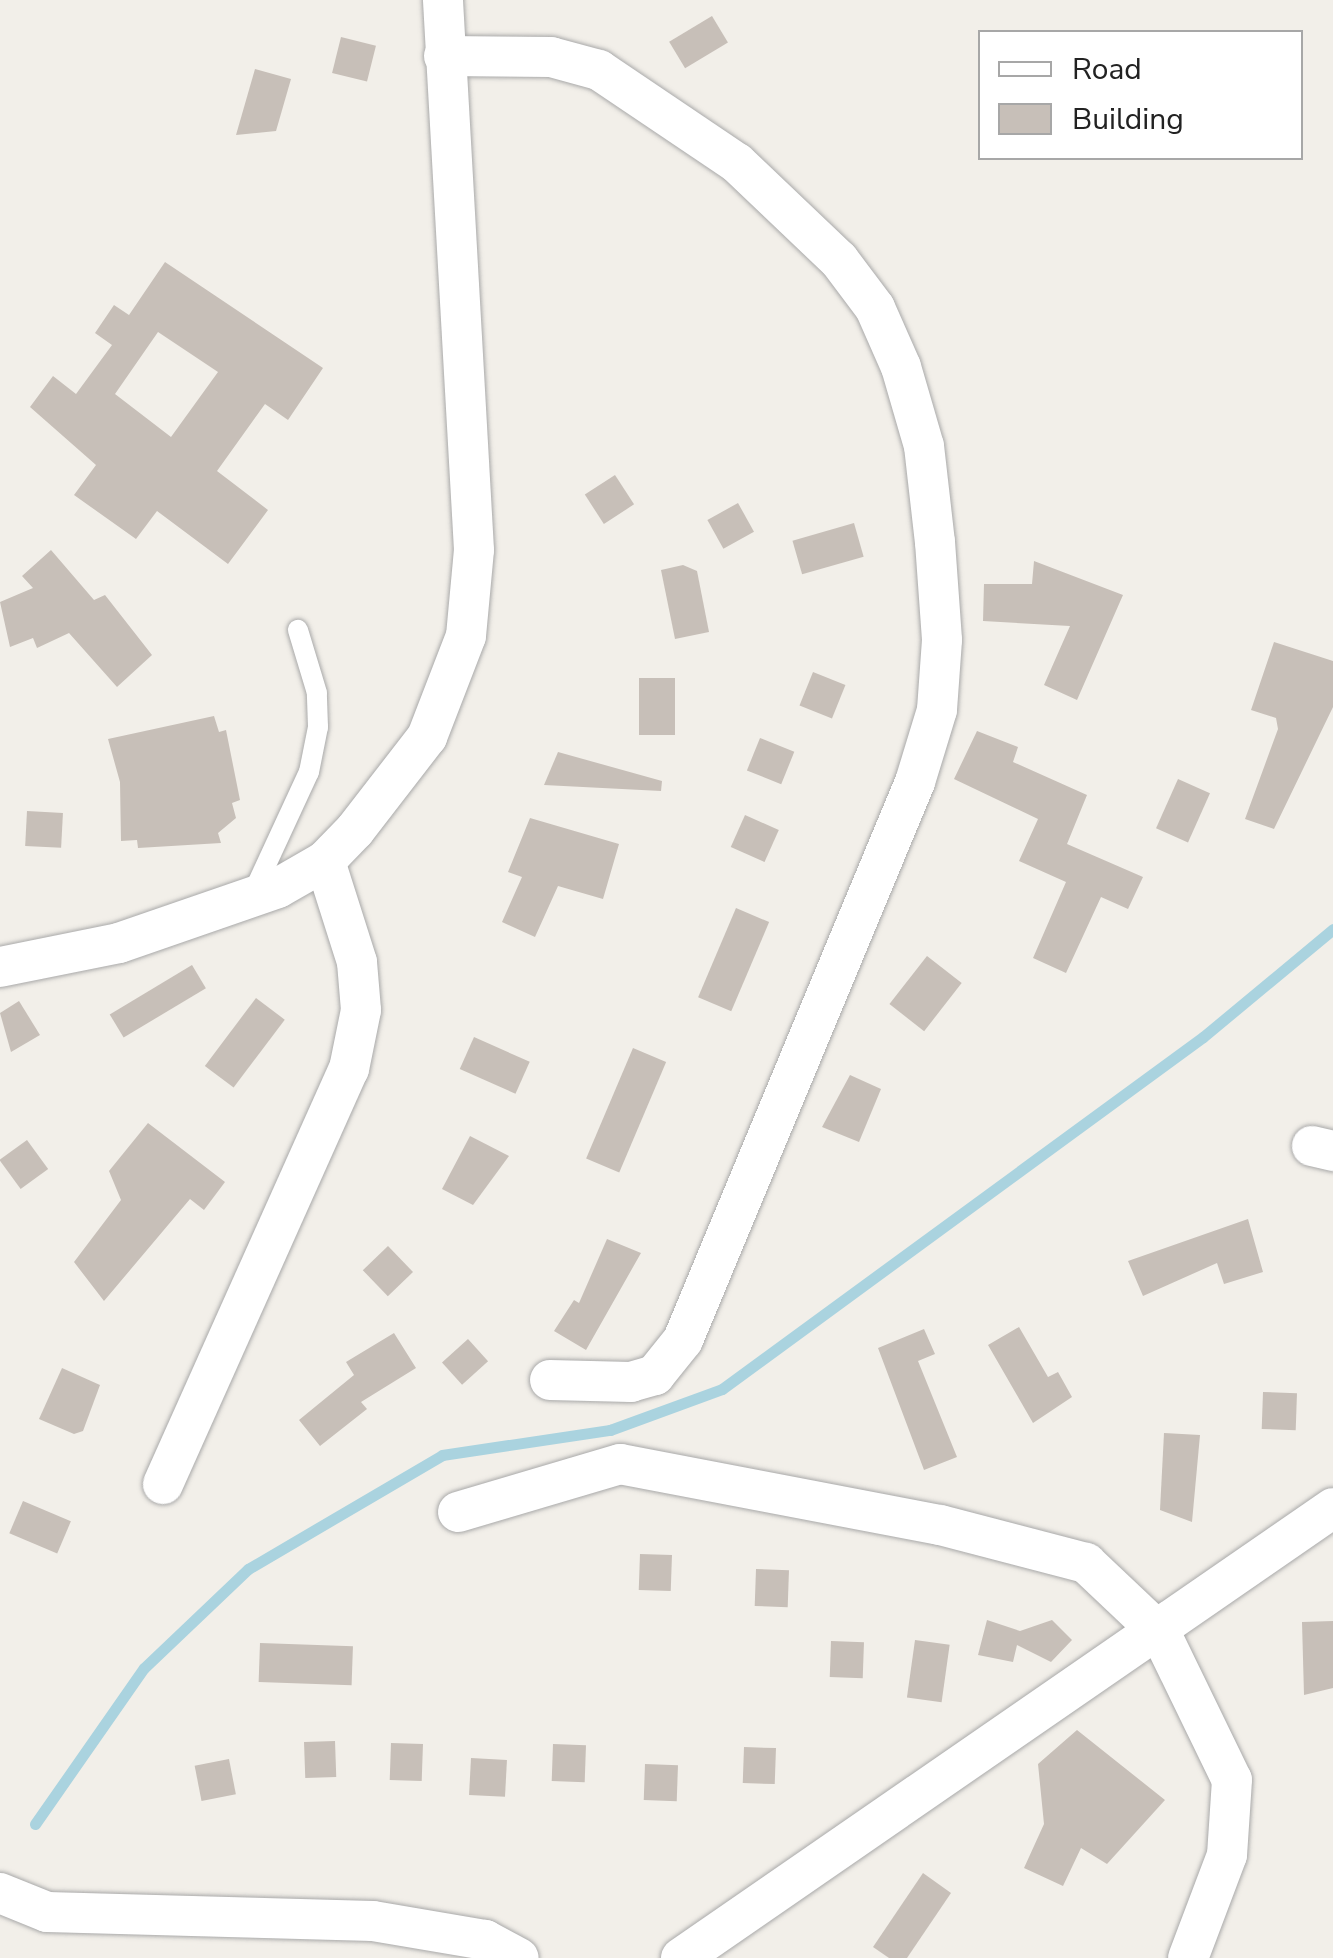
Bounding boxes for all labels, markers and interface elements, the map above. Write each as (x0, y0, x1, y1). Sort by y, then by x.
legend (978, 30, 1303, 160)
text: Road (1072, 49, 1142, 90)
text: Building (1072, 99, 1184, 140)

